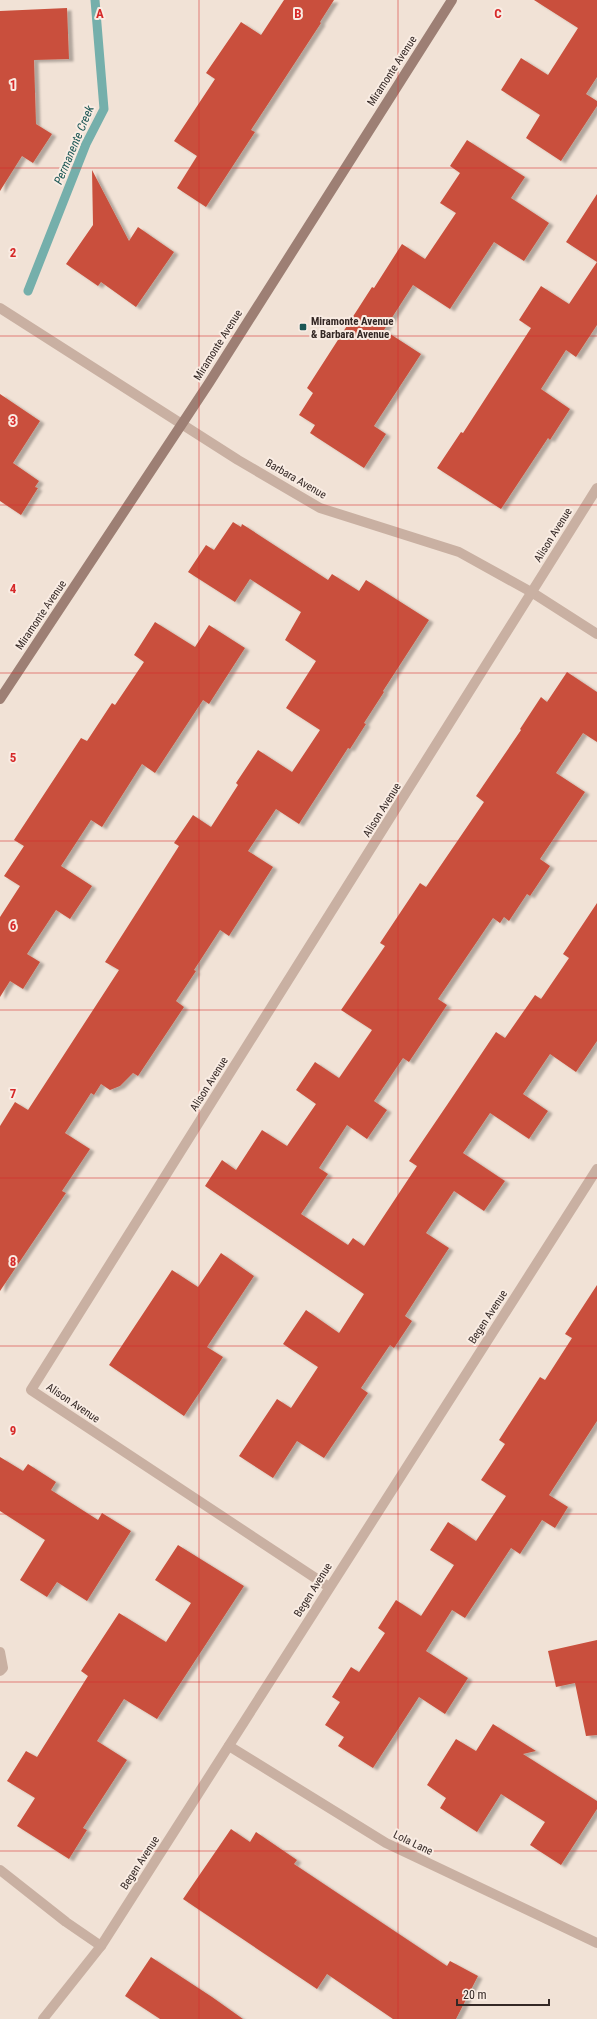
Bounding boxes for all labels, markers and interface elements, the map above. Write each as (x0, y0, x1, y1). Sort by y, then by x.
text: A (96, 6, 104, 21)
text: B (294, 6, 302, 21)
text: C (494, 6, 502, 21)
street label: Miramonte Avenue (364, 34, 420, 108)
text: 1 (10, 77, 16, 92)
water label: Permanente Creek (51, 103, 97, 187)
text: 2 (10, 245, 17, 260)
street label: Miramonte Avenue (191, 307, 245, 383)
place label: Miramonte Avenue & Barbara Avenue (311, 315, 394, 341)
marker: Miramonte Avenue & Barbara Avenue (298, 322, 308, 332)
text: 3 (10, 413, 16, 428)
street label: Barbara Avenue (263, 456, 329, 502)
street label: Alison Avenue (531, 505, 575, 565)
street label: Miramonte Avenue (13, 578, 69, 652)
text: 4 (10, 581, 17, 596)
text: 5 (10, 750, 17, 765)
street label: Alison Avenue (360, 780, 404, 840)
text: 6 (10, 918, 17, 933)
street label: Alison Avenue (187, 1054, 231, 1114)
text: 7 (10, 1086, 17, 1101)
text: 8 (10, 1254, 16, 1269)
street label: Begen Avenue (466, 1288, 510, 1346)
street label: Alison Avenue (44, 1380, 102, 1426)
text: 9 (10, 1423, 16, 1438)
street label: Begen Avenue (291, 1561, 335, 1619)
street label: Lola Lane (391, 1828, 435, 1858)
street label: Begen Avenue (118, 1834, 162, 1892)
scale bar (457, 1981, 549, 2007)
text: 20 m (463, 1988, 487, 2002)

